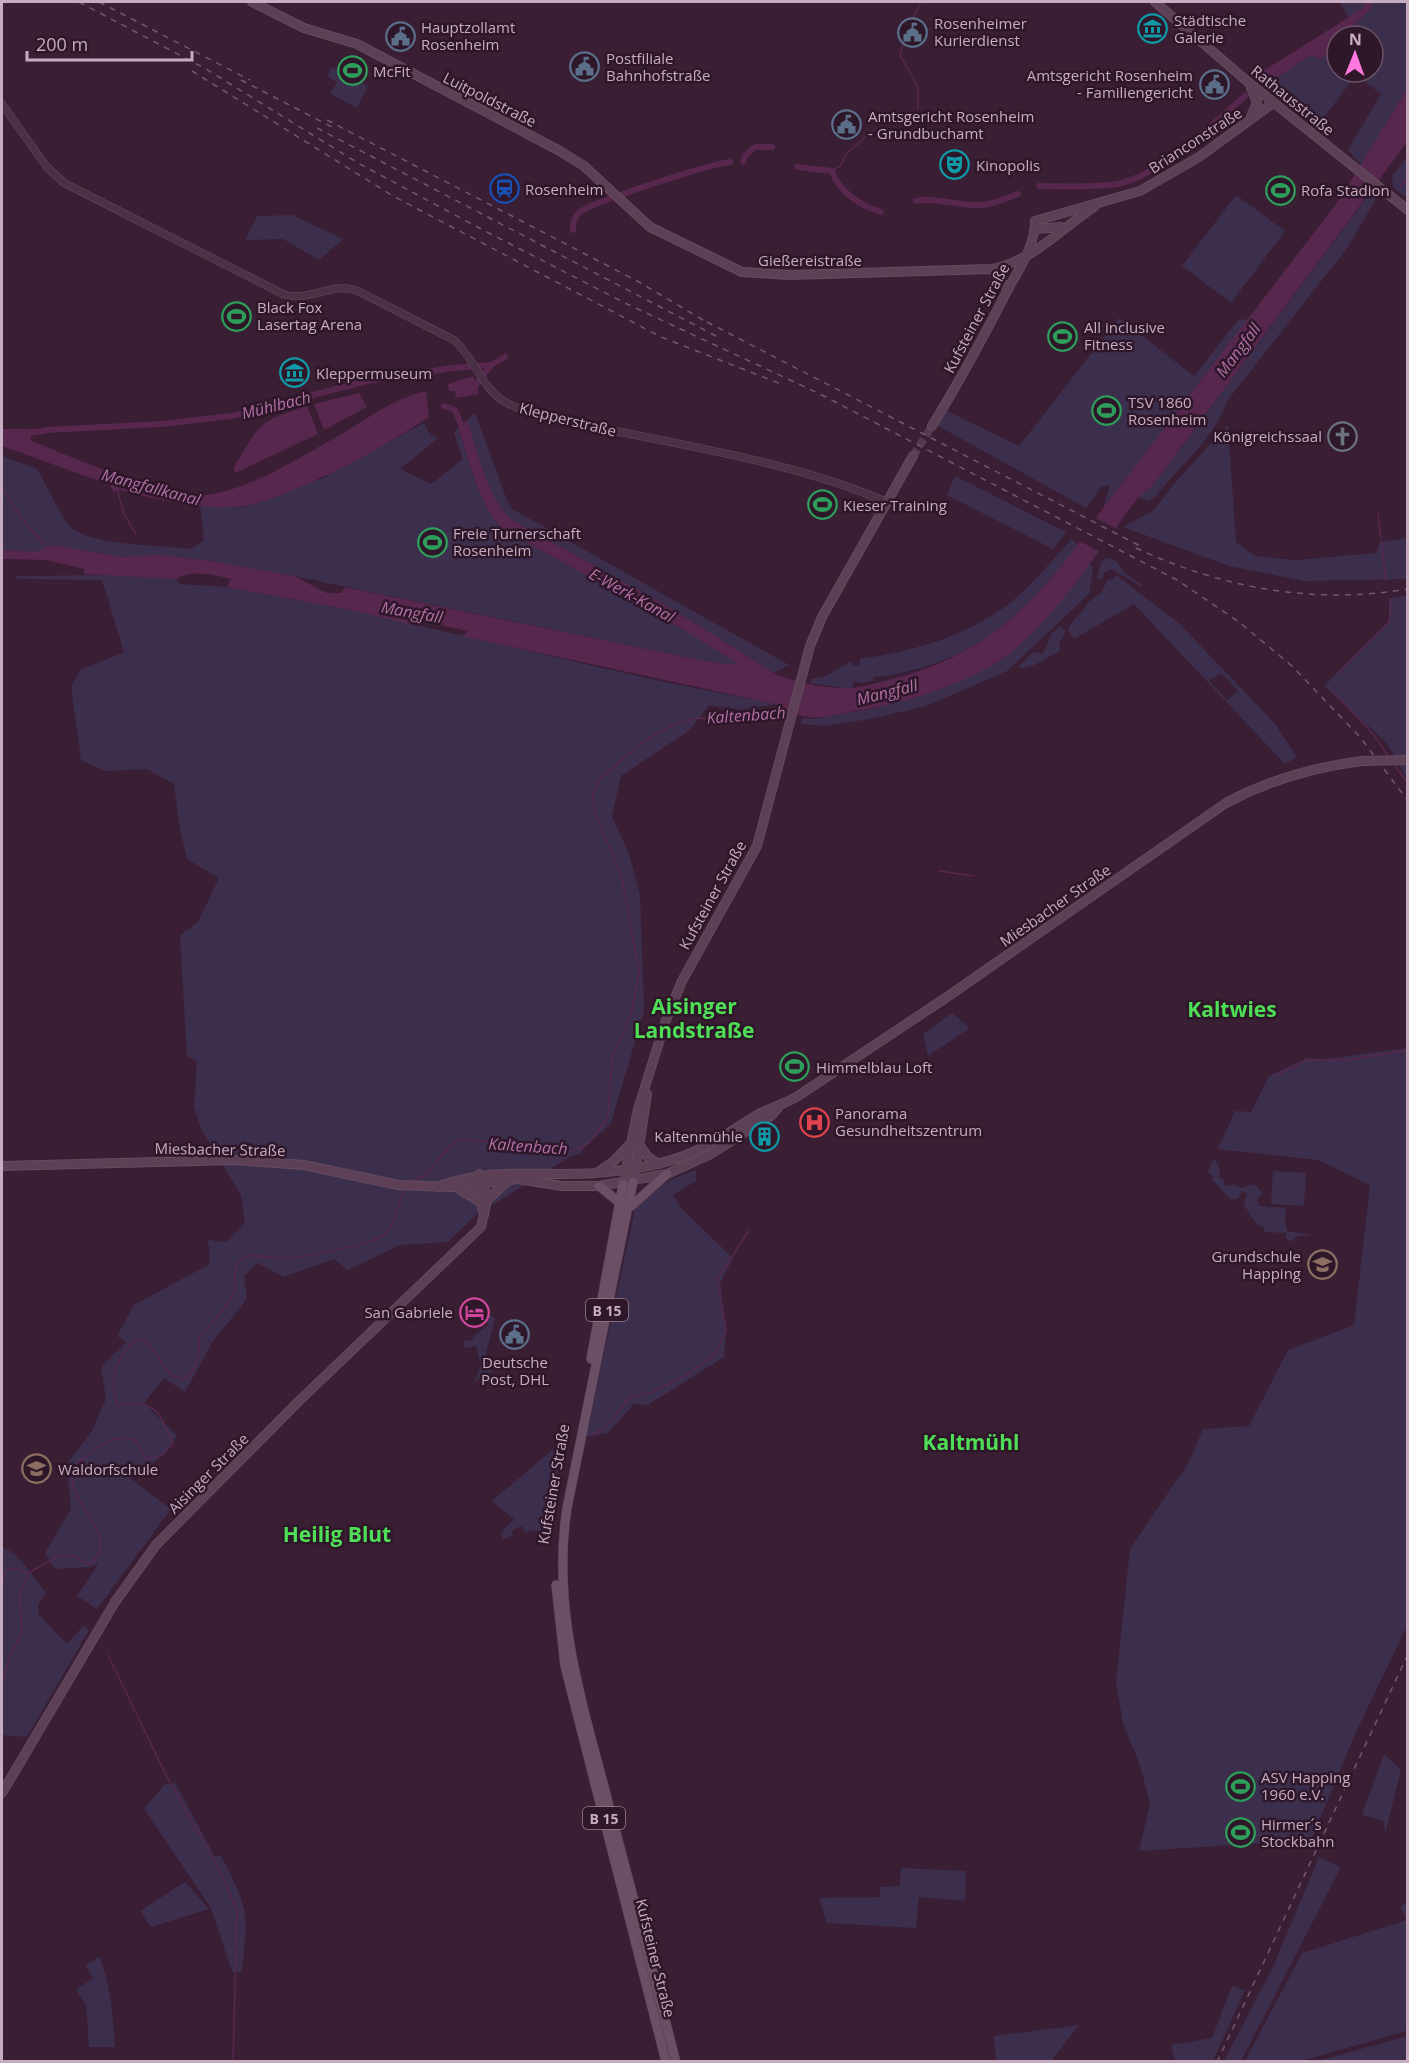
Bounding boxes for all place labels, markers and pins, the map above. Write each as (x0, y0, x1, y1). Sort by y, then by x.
place label: Städtische Galerie (1174, 10, 1246, 47)
place label: Rosenheimer Kurierdienst (934, 13, 1027, 50)
museum icon: Städtische Galerie (1137, 13, 1169, 45)
public building icon: Rosenheimer Kurierdienst (897, 16, 929, 48)
place label: Hauptzollamt Rosenheim (421, 17, 515, 54)
public building icon: Hauptzollamt Rosenheim (384, 20, 416, 52)
place label: Postfiliale Bahnhofstraße (606, 48, 710, 85)
public building icon: Postfiliale Bahnhofstraße (569, 51, 601, 83)
sports icon: McFit (336, 55, 368, 87)
place label: McFit (373, 61, 411, 81)
place label: Amtsgericht Rosenheim - Familiengericht (1027, 65, 1193, 102)
public building icon: Amtsgericht Rosenheim - Familiengericht (1198, 68, 1230, 100)
place label: Amtsgericht Rosenheim - Grundbuchamt (868, 106, 1034, 143)
public building icon: Amtsgericht Rosenheim - Grundbuchamt (831, 109, 863, 141)
theatre icon: Kinopolis (939, 149, 971, 181)
place label: Kinopolis (976, 155, 1040, 175)
station icon: Rosenheim (488, 173, 520, 205)
sports icon: Rofa Stadion (1264, 174, 1296, 206)
place label: Rosenheim (525, 179, 603, 199)
place label: Rofa Stadion (1301, 180, 1390, 200)
place label: Black Fox Lasertag Arena (257, 297, 362, 334)
sports icon: Black Fox Lasertag Arena (220, 300, 252, 332)
place label: All inclusive Fitness (1084, 317, 1165, 354)
sports icon: All inclusive Fitness (1047, 320, 1079, 352)
museum icon: Kleppermuseum (279, 357, 311, 389)
place label: Kleppermuseum (316, 363, 432, 383)
place label: TSV 1860 Rosenheim (1128, 392, 1206, 429)
sports icon: TSV 1860 Rosenheim (1091, 395, 1123, 427)
church icon: Königreichssaal (1327, 420, 1359, 452)
place label: Königreichssaal (1213, 426, 1322, 446)
sports icon: Kieser Training (806, 489, 838, 521)
place label: Kieser Training (843, 495, 947, 515)
place label: Freie Turnerschaft Rosenheim (453, 523, 581, 560)
sports icon: Freie Turnerschaft Rosenheim (416, 526, 448, 558)
sports icon: Himmelblau Loft (779, 1051, 811, 1083)
place label: Himmelblau Loft (816, 1057, 932, 1077)
place label: Panorama Gesundheitszentrum (835, 1103, 982, 1140)
hospital icon: Panorama Gesundheitszentrum (798, 1106, 830, 1138)
building icon: Kaltenmühle (748, 1120, 780, 1152)
place label: Kaltenmühle (654, 1126, 743, 1146)
place label: Grundschule Happing (1211, 1246, 1301, 1283)
school or university icon: Grundschule Happing (1306, 1249, 1338, 1281)
hotel icon: San Gabriele (458, 1296, 490, 1328)
place label: San Gabriele (364, 1302, 453, 1322)
public building icon: Deutsche Post, DHL (499, 1319, 531, 1351)
place label: Deutsche Post, DHL (481, 1352, 549, 1389)
school or university icon: Waldorfschule (21, 1453, 53, 1485)
place label: Waldorfschule (58, 1459, 158, 1479)
place label: ASV Happing 1960 e.V. (1261, 1767, 1350, 1804)
sports icon: ASV Happing 1960 e.V. (1224, 1770, 1256, 1802)
place label: Hirmer´s Stockbahn (1261, 1814, 1335, 1851)
sports icon: Hirmer´s Stockbahn (1224, 1817, 1256, 1849)

